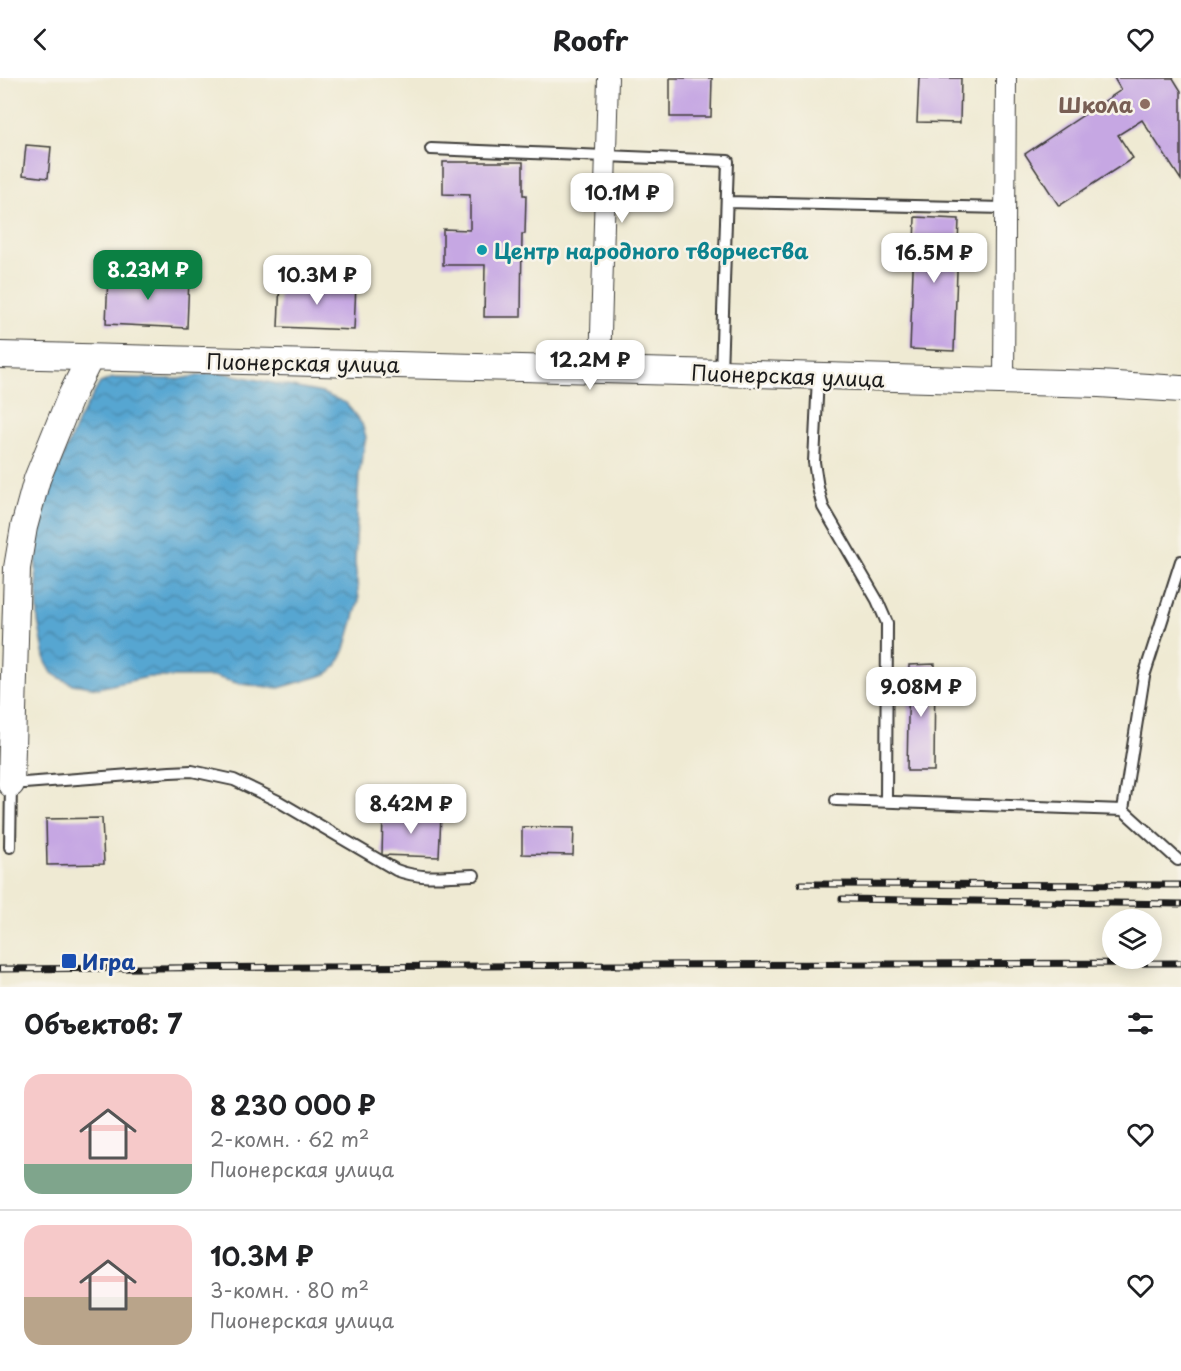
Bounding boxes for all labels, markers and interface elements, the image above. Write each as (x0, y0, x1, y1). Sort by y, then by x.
text: Roofr (553, 19, 628, 60)
icon: back (24, 23, 57, 56)
icon: heart (1124, 23, 1157, 56)
place label: Школа (1058, 88, 1133, 120)
marker: Школа (1138, 97, 1152, 111)
pin: 10.1M ₽ (567, 173, 677, 224)
text: 10.1M ₽ (584, 177, 660, 207)
pin: 16.5M ₽ (879, 233, 989, 284)
place label: Центр народного творчества (494, 234, 809, 266)
text: 16.5M ₽ (895, 237, 973, 267)
marker: Центр народного творчества (475, 243, 489, 257)
pin: 8.23M ₽ (93, 250, 203, 301)
text: 8.23M ₽ (107, 254, 189, 284)
pin: 10.3M ₽ (262, 255, 372, 306)
text: 10.3M ₽ (277, 259, 357, 289)
pin: 12.2M ₽ (535, 340, 645, 391)
street label: Пионерская улица (206, 344, 401, 380)
text: 12.2M ₽ (550, 344, 630, 374)
street label: Пионерская улица (691, 356, 886, 394)
pin: 9.08M ₽ (866, 667, 976, 718)
text: 9.08M ₽ (880, 671, 962, 701)
pin: 8.42M ₽ (356, 784, 466, 835)
text: 8.42M ₽ (369, 788, 453, 818)
map controls (1102, 909, 1162, 969)
button: layers (1102, 909, 1162, 969)
place label: Игра (82, 945, 136, 977)
marker: Игра (60, 952, 78, 970)
text: Объектов: 7 (24, 1004, 182, 1043)
icon: filters (1124, 1007, 1157, 1040)
text: 8 230 000 ₽ (210, 1085, 376, 1124)
icon: home (72, 1098, 144, 1170)
icon: heart (1124, 1118, 1157, 1151)
text: 2-комн. · 62 m² (210, 1124, 369, 1154)
text: Пионерская улица (210, 1154, 394, 1184)
text: 10.3M ₽ (210, 1236, 314, 1275)
icon: home (72, 1249, 144, 1321)
icon: heart (1124, 1269, 1157, 1302)
text: 3-комн. · 80 m² (210, 1275, 369, 1305)
text: Пионерская улица (210, 1305, 394, 1335)

